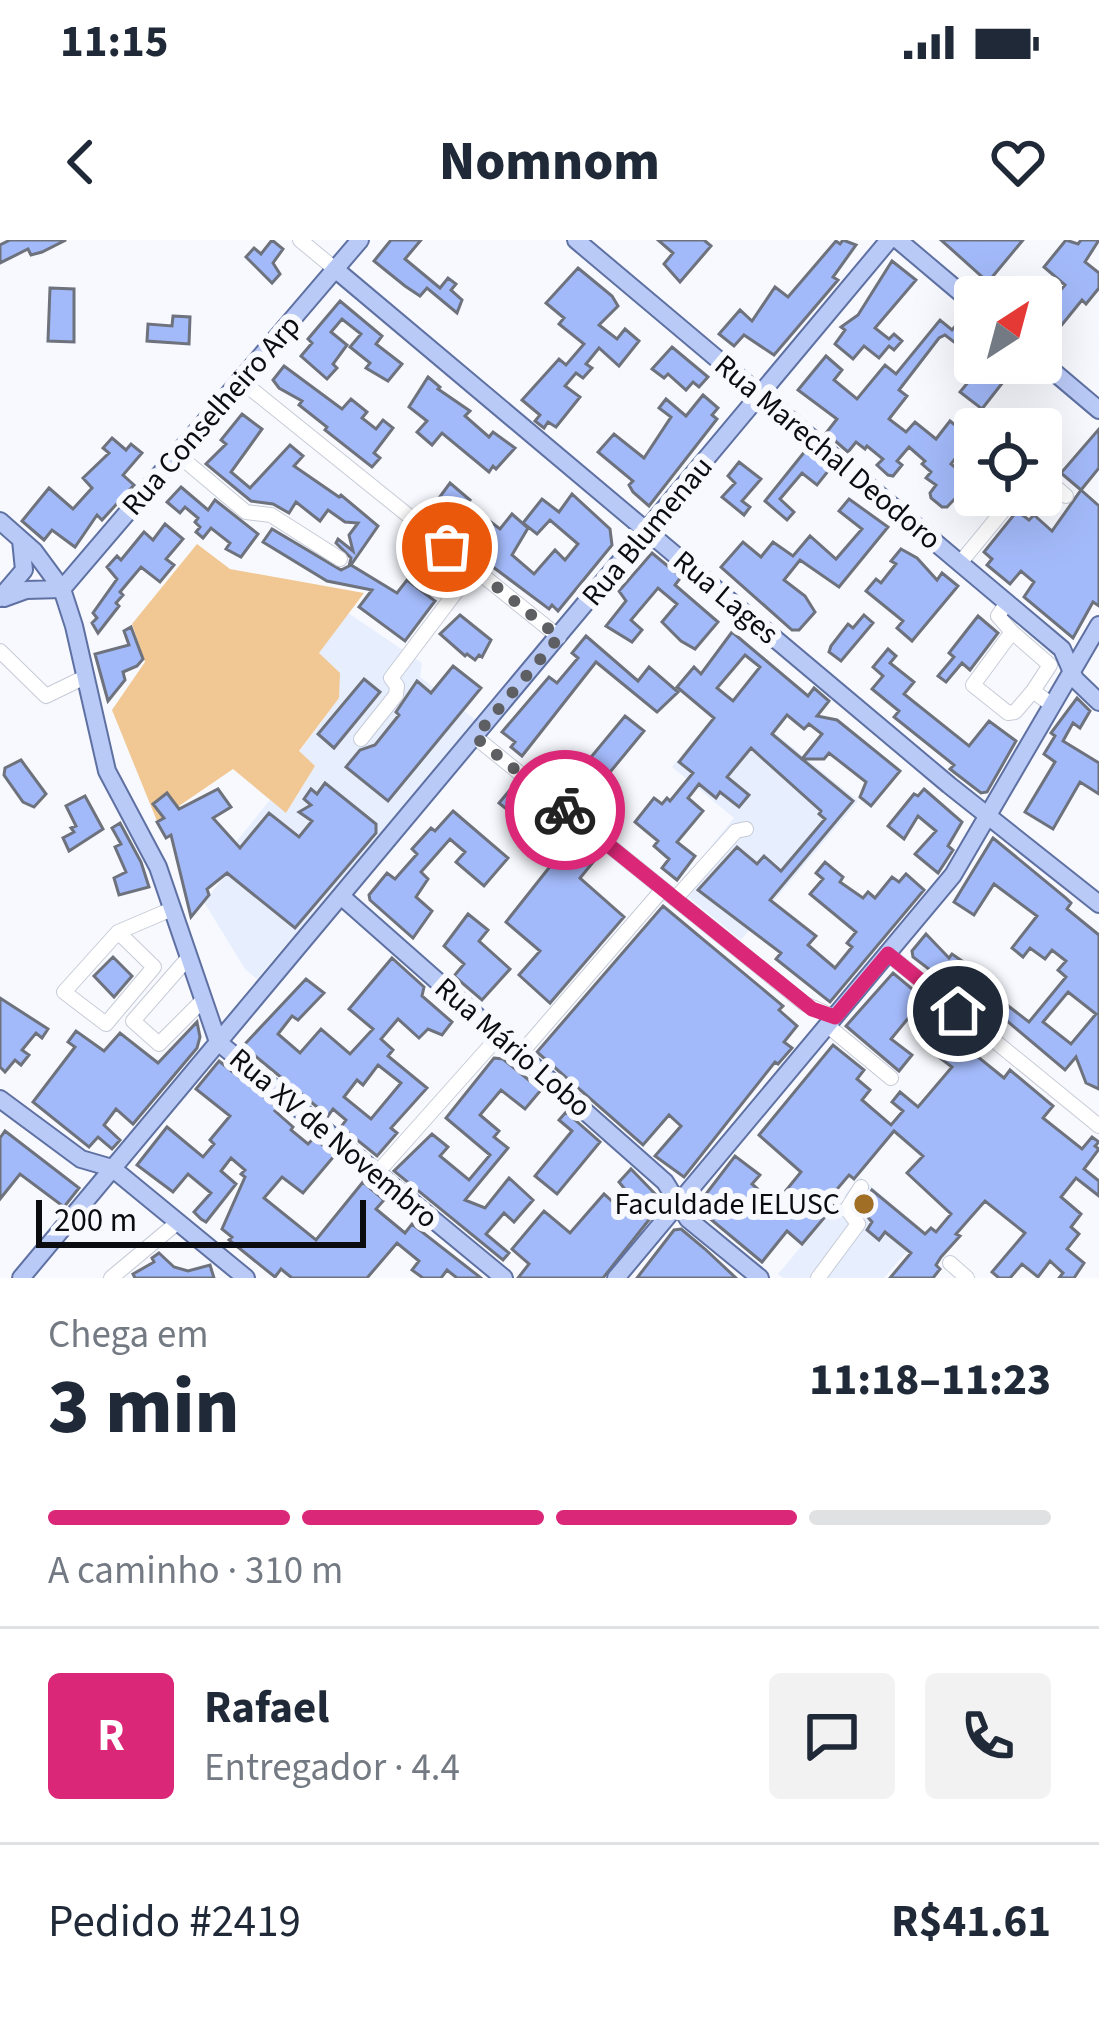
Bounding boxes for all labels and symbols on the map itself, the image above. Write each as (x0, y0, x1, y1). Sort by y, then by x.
north arrow (954, 276, 1062, 384)
street label: Rua Conselheiro Arp (112, 305, 311, 525)
street label: Rua Marechal Deodoro (705, 345, 950, 560)
street label: Rua Blumenau (572, 447, 723, 616)
pin (396, 496, 498, 598)
street label: Rua Lages (663, 540, 788, 654)
courier (505, 750, 625, 870)
pin (907, 960, 1009, 1062)
street label: Rua Mário Lobo (425, 967, 600, 1128)
street label: Rua XV de Novembro (220, 1038, 447, 1239)
place label: Faculdade IELUSC (614, 1183, 840, 1226)
marker: Faculdade IELUSC (851, 1191, 877, 1217)
scale bar (36, 1194, 366, 1247)

